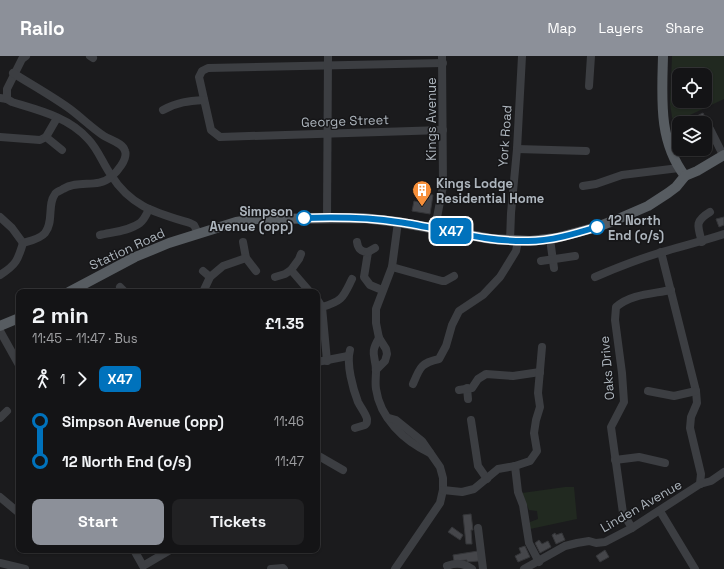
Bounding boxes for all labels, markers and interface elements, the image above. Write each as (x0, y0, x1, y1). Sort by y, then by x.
text: Railo (20, 16, 65, 41)
text: Map (547, 19, 577, 37)
text: Layers (599, 19, 643, 37)
text: Share (665, 19, 704, 37)
map controls (672, 68, 712, 156)
button: locate (672, 68, 712, 108)
street label: Kings Avenue (423, 77, 440, 161)
street label: York Road (494, 104, 516, 168)
street label: George Street (301, 111, 389, 131)
button: layers (672, 116, 712, 156)
place label: Kings Lodge Residential Home (436, 175, 544, 207)
building icon: Kings Lodge Residential Home (411, 179, 433, 207)
place label: Simpson Avenue (opp) (209, 203, 293, 235)
marker: Simpson Avenue (opp) (296, 210, 312, 226)
place label: 12 North End (o/s) (608, 212, 664, 244)
line badge: X47 (428, 218, 474, 244)
marker: 12 North End (o/s) (589, 219, 605, 235)
text: X47 (438, 222, 464, 240)
street label: Station Road (87, 224, 167, 274)
text: 2 min (32, 301, 89, 329)
text: £1.35 (265, 314, 304, 333)
text: 11:45 – 11:47 · Bus (32, 330, 138, 347)
street label: Oaks Drive (596, 335, 618, 401)
icon: walk (32, 368, 54, 390)
icon: forward (71, 368, 93, 390)
text: X47 (107, 370, 133, 388)
text: 1 (60, 371, 65, 388)
text: Simpson Avenue (opp) (62, 412, 224, 431)
text: 11:46 (274, 413, 304, 430)
text: 12 North End (o/s) (62, 452, 191, 471)
text: 11:47 (275, 453, 304, 470)
street label: Linden Avenue (597, 476, 685, 536)
button: Start (32, 499, 164, 545)
button: Tickets (172, 499, 304, 545)

